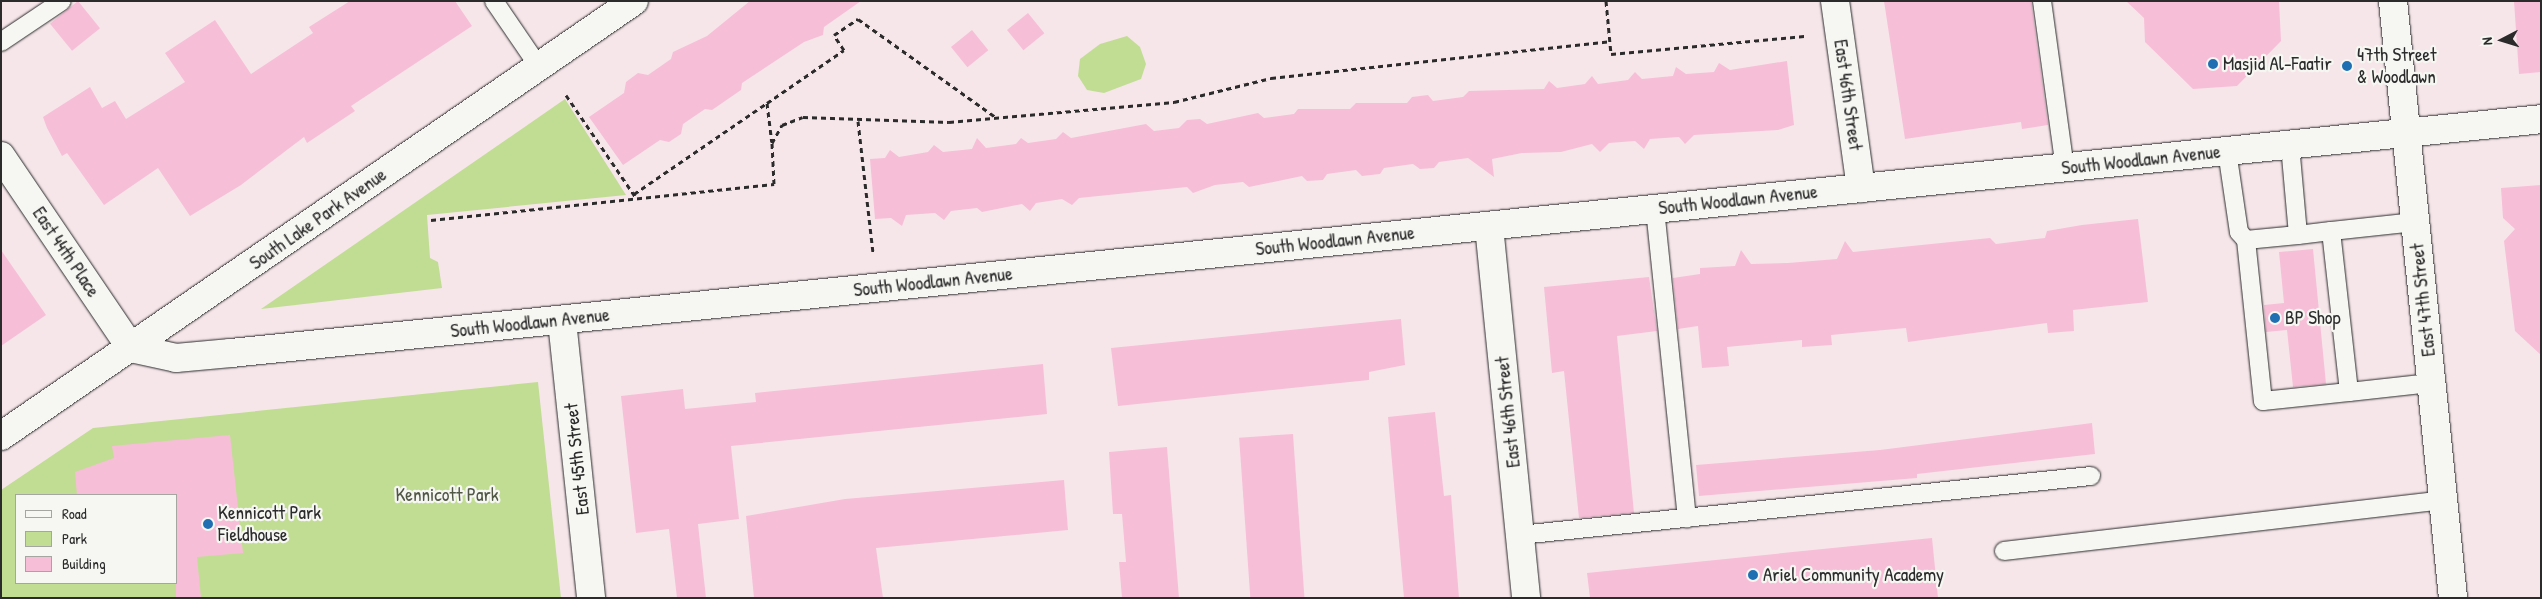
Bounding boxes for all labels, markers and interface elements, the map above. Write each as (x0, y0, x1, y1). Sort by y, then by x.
north arrow (2477, 15, 2527, 65)
text: N (2477, 37, 2496, 46)
street label: East 46th Street (1829, 38, 1867, 152)
place label: 47th Street & Woodlawn (2357, 44, 2437, 88)
place label: Masjid Al-Faatir (2223, 53, 2332, 75)
marker: Masjid Al-Faatir (2207, 58, 2219, 70)
marker: 47th Street & Woodlawn (2341, 60, 2353, 72)
street label: South Woodlawn Avenue (2060, 140, 2222, 180)
street label: South Lake Park Avenue (245, 163, 391, 275)
street label: South Woodlawn Avenue (1657, 180, 1819, 220)
street label: East 44th Place (28, 203, 104, 301)
street label: South Woodlawn Avenue (1254, 221, 1416, 261)
street label: East 47th Street (2406, 242, 2440, 358)
street label: South Woodlawn Avenue (852, 262, 1014, 302)
street label: South Woodlawn Avenue (449, 303, 611, 343)
place label: BP Shop (2285, 307, 2341, 329)
marker: BP Shop (2269, 312, 2281, 324)
street label: East 46th Street (1491, 355, 1525, 469)
street label: East 45th Street (560, 402, 594, 516)
park label: Kennicott Park (395, 484, 499, 506)
legend (15, 494, 178, 584)
place label: Kennicott Park Fieldhouse (218, 502, 321, 546)
text: Road (62, 503, 87, 524)
marker: Kennicott Park Fieldhouse (202, 518, 214, 530)
text: Park (62, 528, 87, 549)
text: Building (62, 553, 106, 574)
place label: Ariel Community Academy (1763, 564, 1944, 586)
marker: Ariel Community Academy (1747, 569, 1759, 581)

